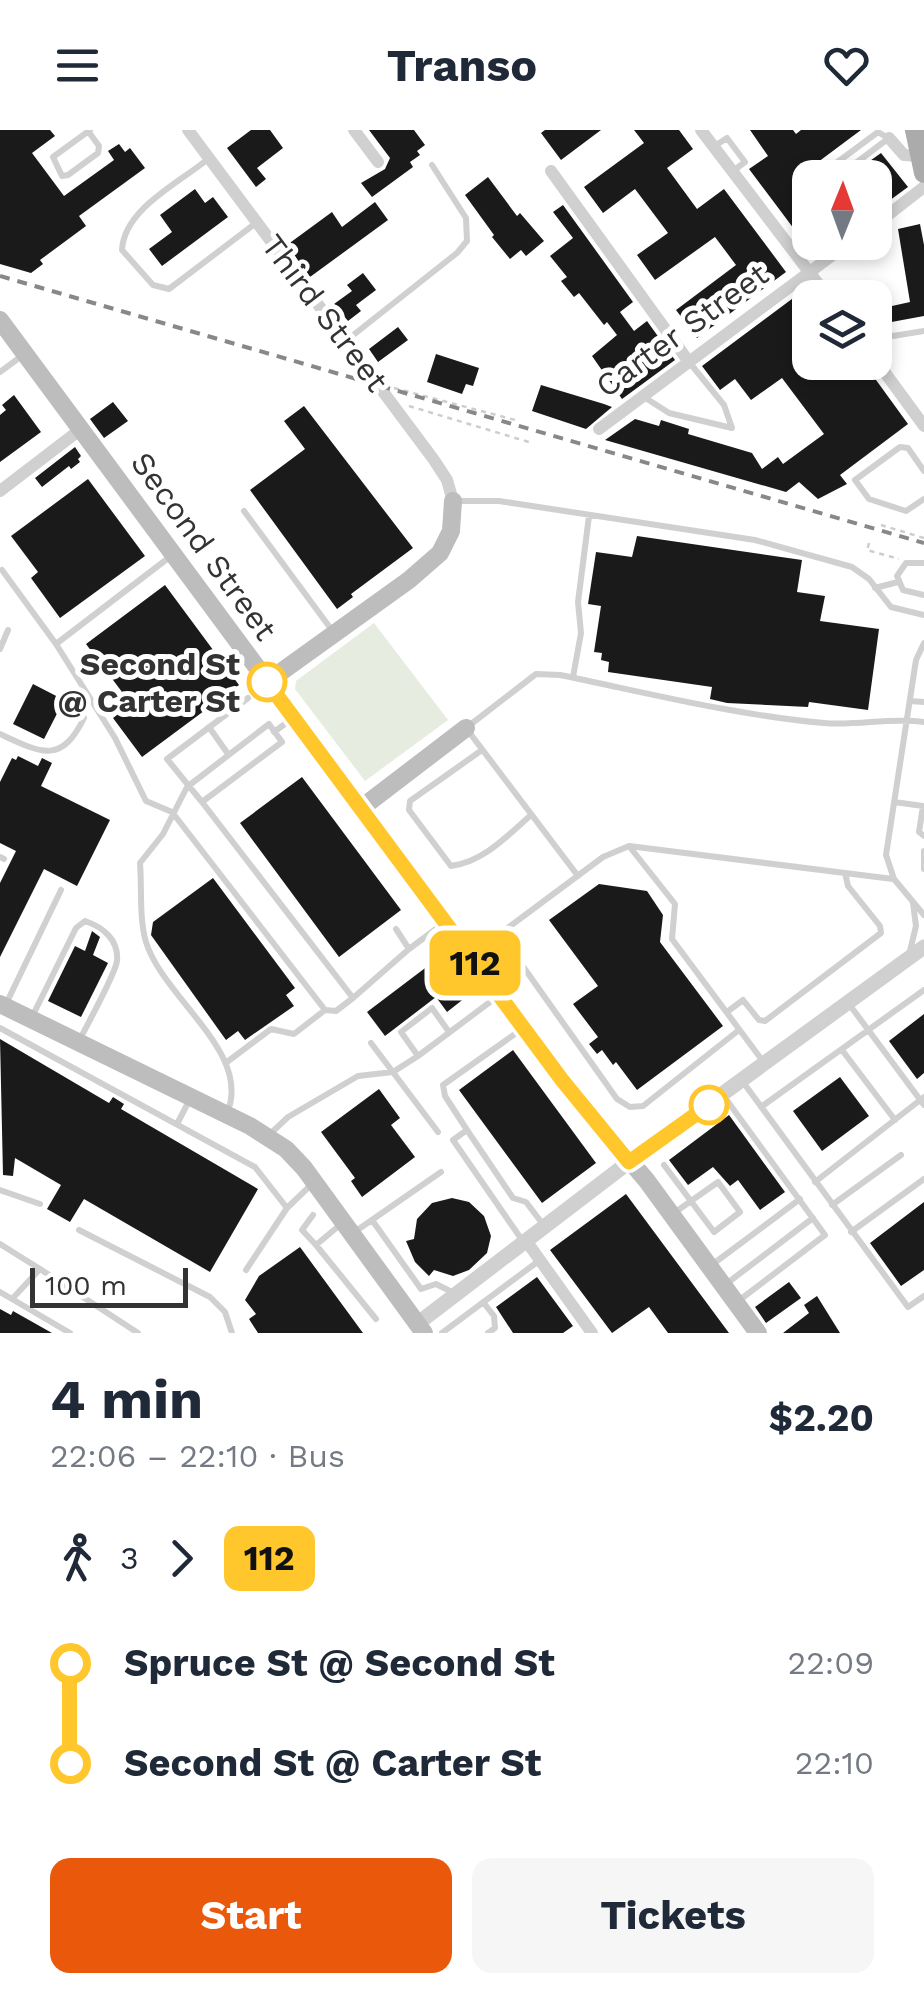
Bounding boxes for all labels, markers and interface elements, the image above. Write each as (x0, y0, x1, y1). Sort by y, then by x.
icon: menu (50, 38, 105, 93)
icon: heart (819, 38, 874, 93)
text: Transo (387, 39, 537, 92)
north arrow (792, 160, 892, 260)
map controls (792, 160, 892, 380)
street label: Third Street (254, 227, 396, 399)
street label: Carter Street (588, 255, 776, 405)
button: layers (792, 280, 892, 380)
street label: Second Street (123, 445, 285, 647)
place label: Second St @ Carter St (58, 645, 240, 720)
marker: Second St @ Carter St (248, 663, 286, 701)
line badge: 112 (418, 930, 532, 996)
text: 112 (449, 942, 501, 984)
unlabelled marker (690, 1086, 728, 1124)
scale bar (30, 1263, 188, 1308)
text: 100 m (45, 1269, 127, 1302)
text: 4 min (50, 1367, 203, 1431)
text: $2.20 (769, 1396, 874, 1440)
text: 22:06 – 22:10 · Bus (50, 1437, 345, 1475)
icon: walk (50, 1531, 105, 1586)
icon: forward (154, 1531, 209, 1586)
text: 112 (244, 1537, 295, 1579)
text: 3 (120, 1539, 139, 1577)
text: Spruce St @ Second St (124, 1641, 555, 1685)
text: 22:09 (788, 1644, 874, 1682)
text: Second St @ Carter St (124, 1741, 541, 1785)
text: 22:10 (795, 1744, 874, 1782)
button: Start (50, 1858, 452, 1973)
button: Tickets (472, 1858, 874, 1973)

